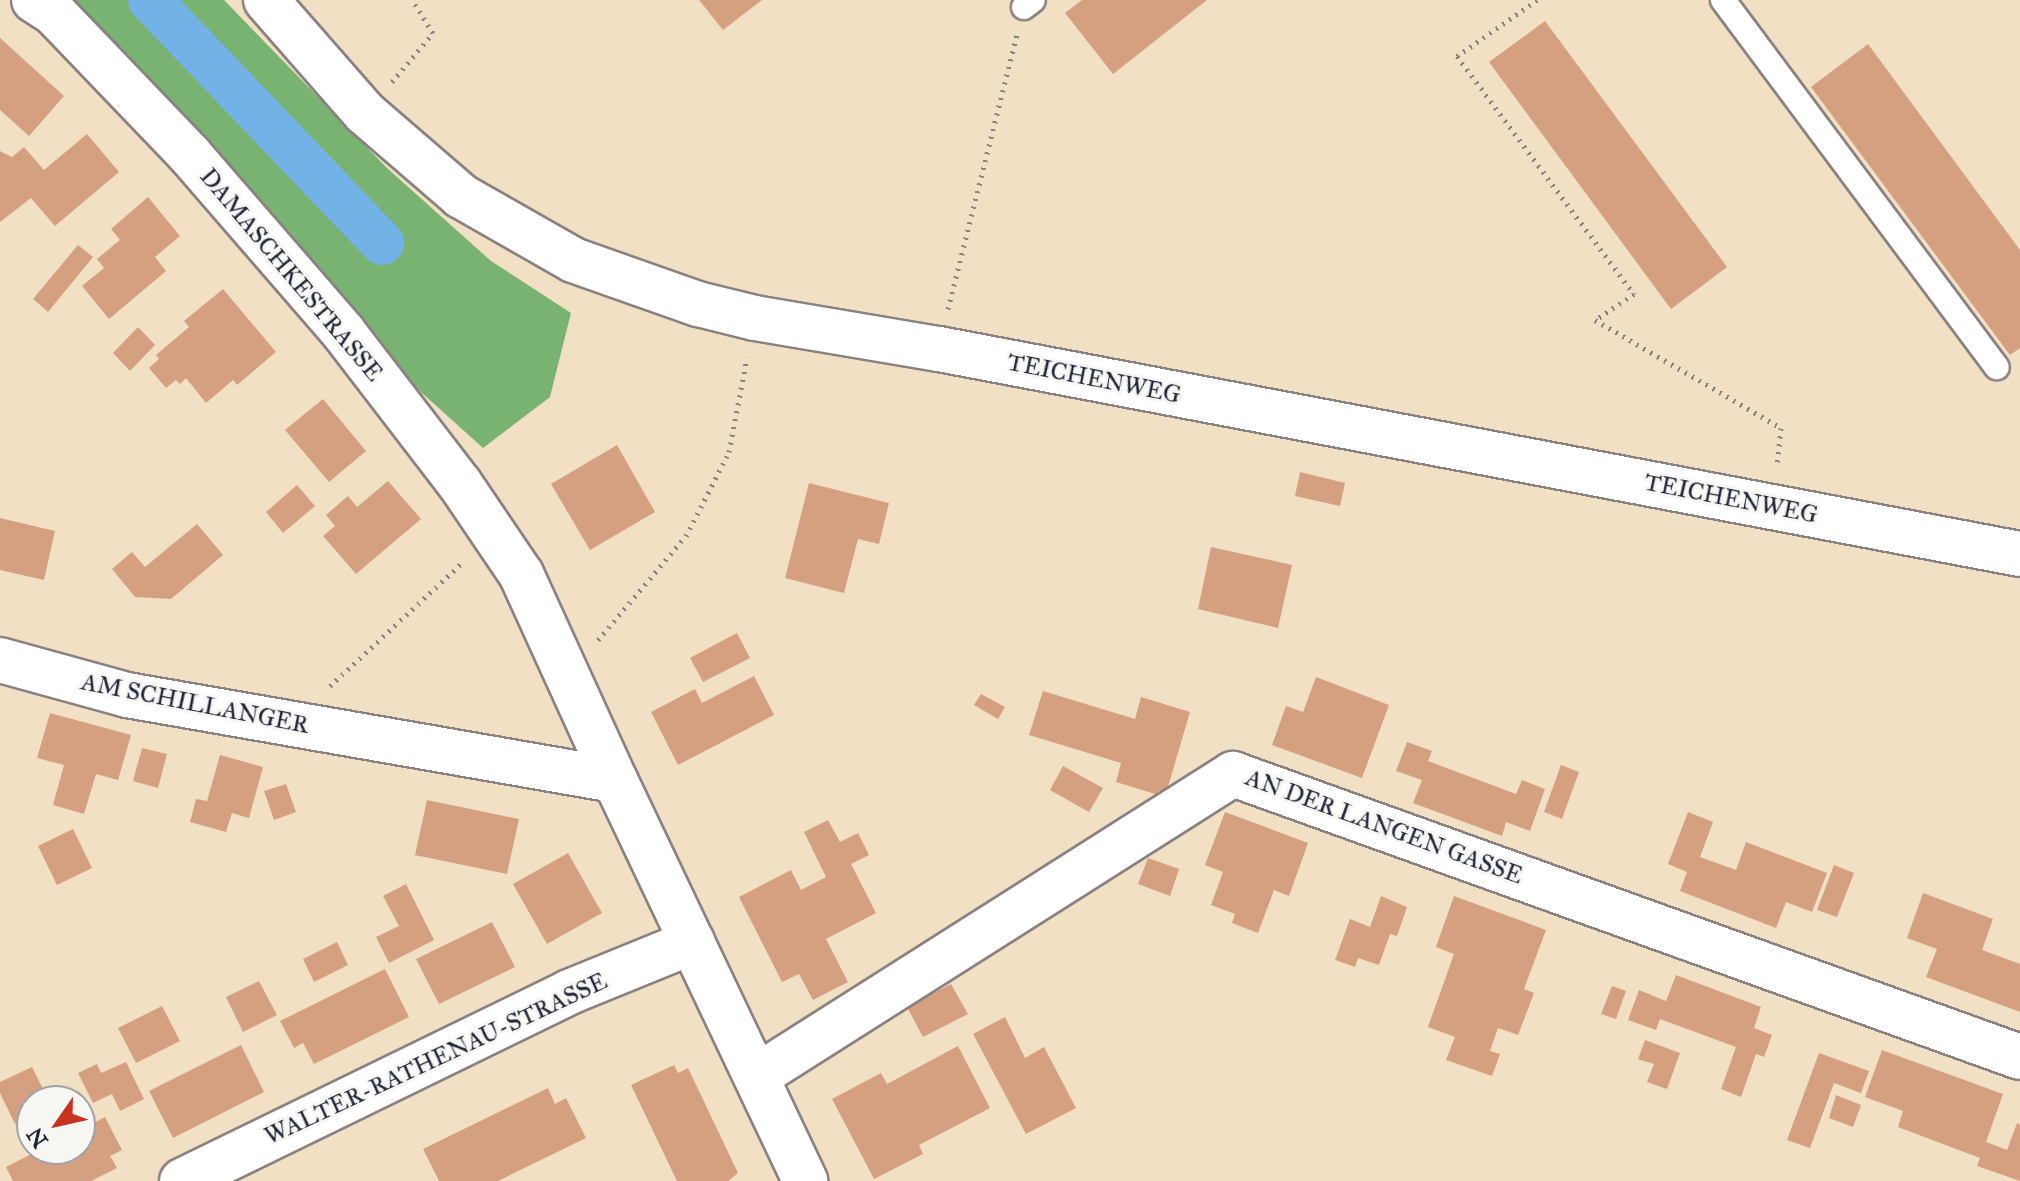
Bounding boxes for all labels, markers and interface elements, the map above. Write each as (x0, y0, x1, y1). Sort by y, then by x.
street label: DAMASCHKESTRASSE (194, 163, 388, 387)
street label: TEICHENWEG (1005, 348, 1183, 410)
street label: TEICHENWEG (1642, 468, 1820, 530)
street label: AM SCHILLANGER (79, 668, 311, 740)
street label: AN DER LANGEN GASSE (1241, 763, 1527, 891)
street label: WALTER-RATHENAU-STRASSE (260, 967, 612, 1151)
north arrow (16, 1085, 96, 1165)
text: N (21, 1122, 54, 1153)

